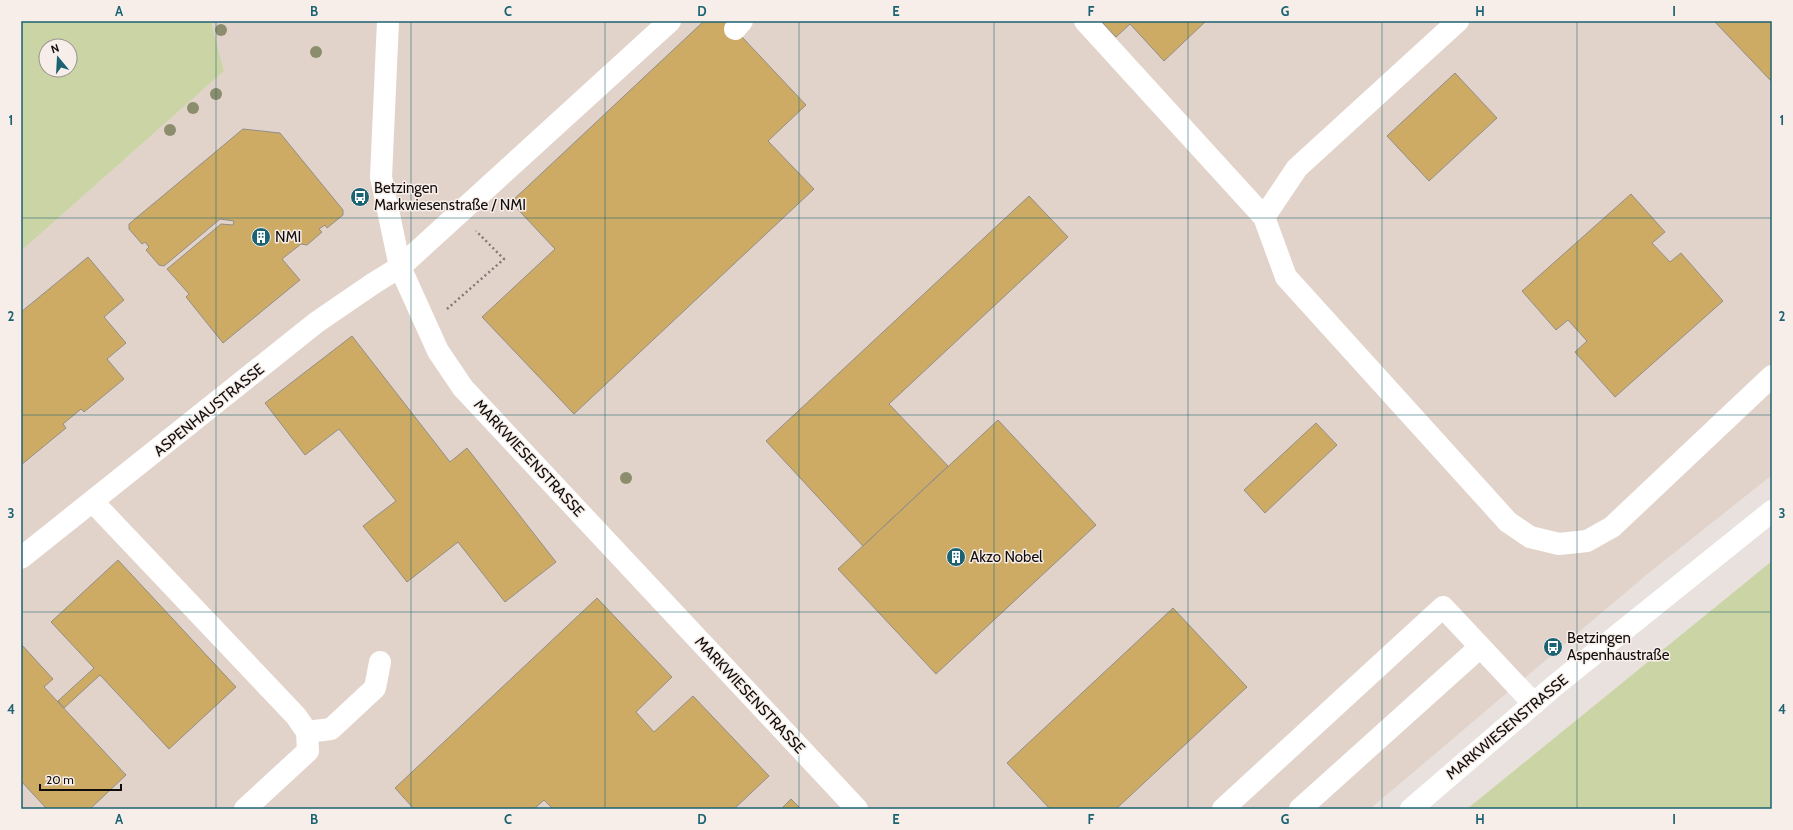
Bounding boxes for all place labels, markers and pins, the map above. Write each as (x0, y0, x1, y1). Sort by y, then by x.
place label: Betzingen Markwiesenstraße / NMI (374, 179, 526, 214)
bus stop icon: Betzingen Markwiesenstraße / NMI (349, 186, 371, 208)
building icon: NMI (250, 226, 272, 248)
place label: NMI (275, 228, 301, 246)
building icon: Akzo Nobel (945, 546, 967, 568)
place label: Akzo Nobel (970, 548, 1043, 566)
place label: Betzingen Aspenhaustraße (1567, 629, 1670, 664)
bus stop icon: Betzingen Aspenhaustraße (1542, 636, 1564, 658)

